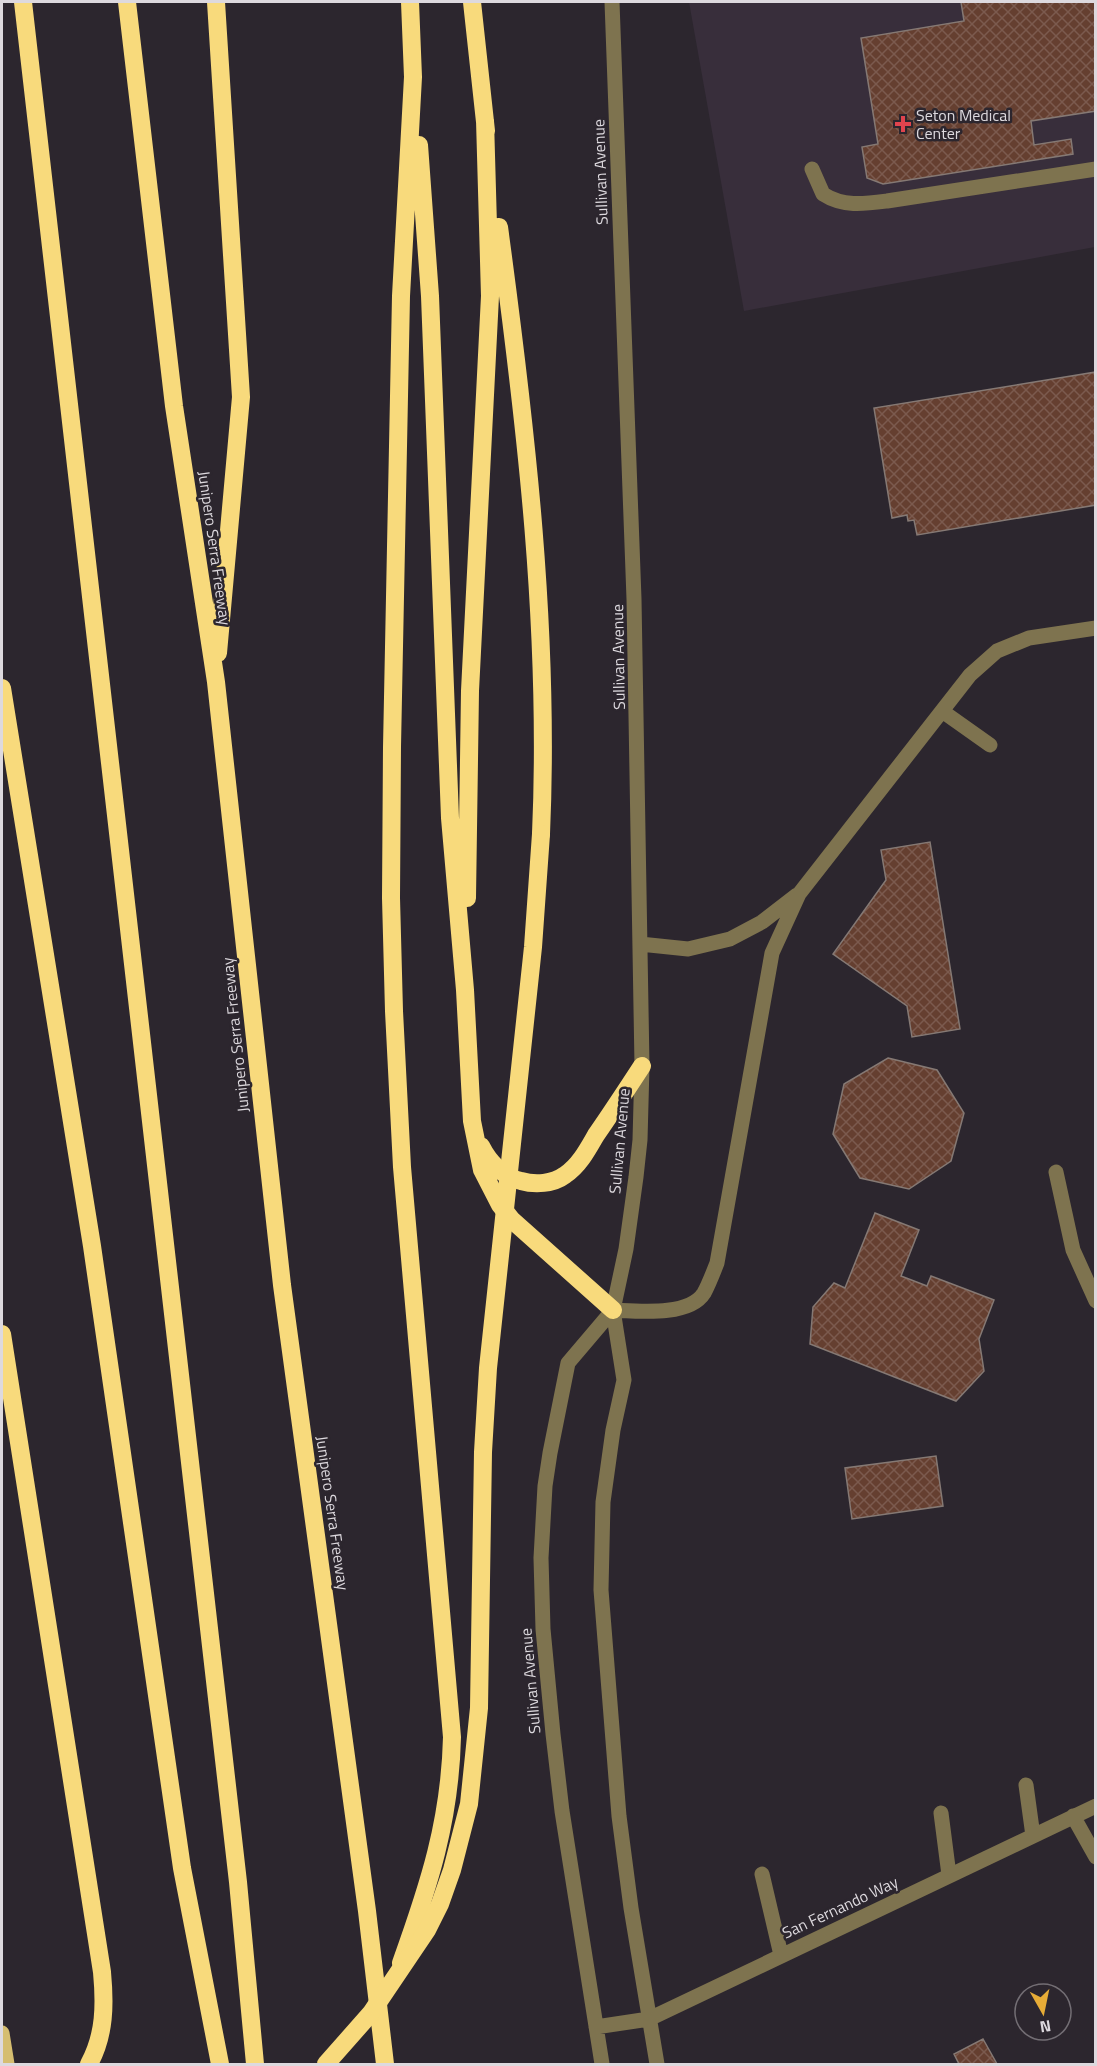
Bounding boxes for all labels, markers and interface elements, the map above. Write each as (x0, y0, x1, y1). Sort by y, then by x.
place label: Seton Medical Center (916, 103, 1011, 145)
marker: Seton Medical Center (894, 115, 912, 133)
street label: Sullivan Avenue (586, 119, 614, 225)
street label: Junipero Serra Freeway (192, 469, 238, 627)
street label: Sullivan Avenue (605, 604, 631, 710)
street label: Junipero Serra Freeway (215, 956, 255, 1114)
street label: Sullivan Avenue (602, 1087, 636, 1195)
street label: Junipero Serra Freeway (310, 1434, 356, 1592)
street label: Sullivan Avenue (513, 1627, 547, 1735)
street label: San Fernando Way (778, 1869, 902, 1944)
north arrow (1013, 1982, 1073, 2042)
text: N (1038, 2014, 1053, 2040)

